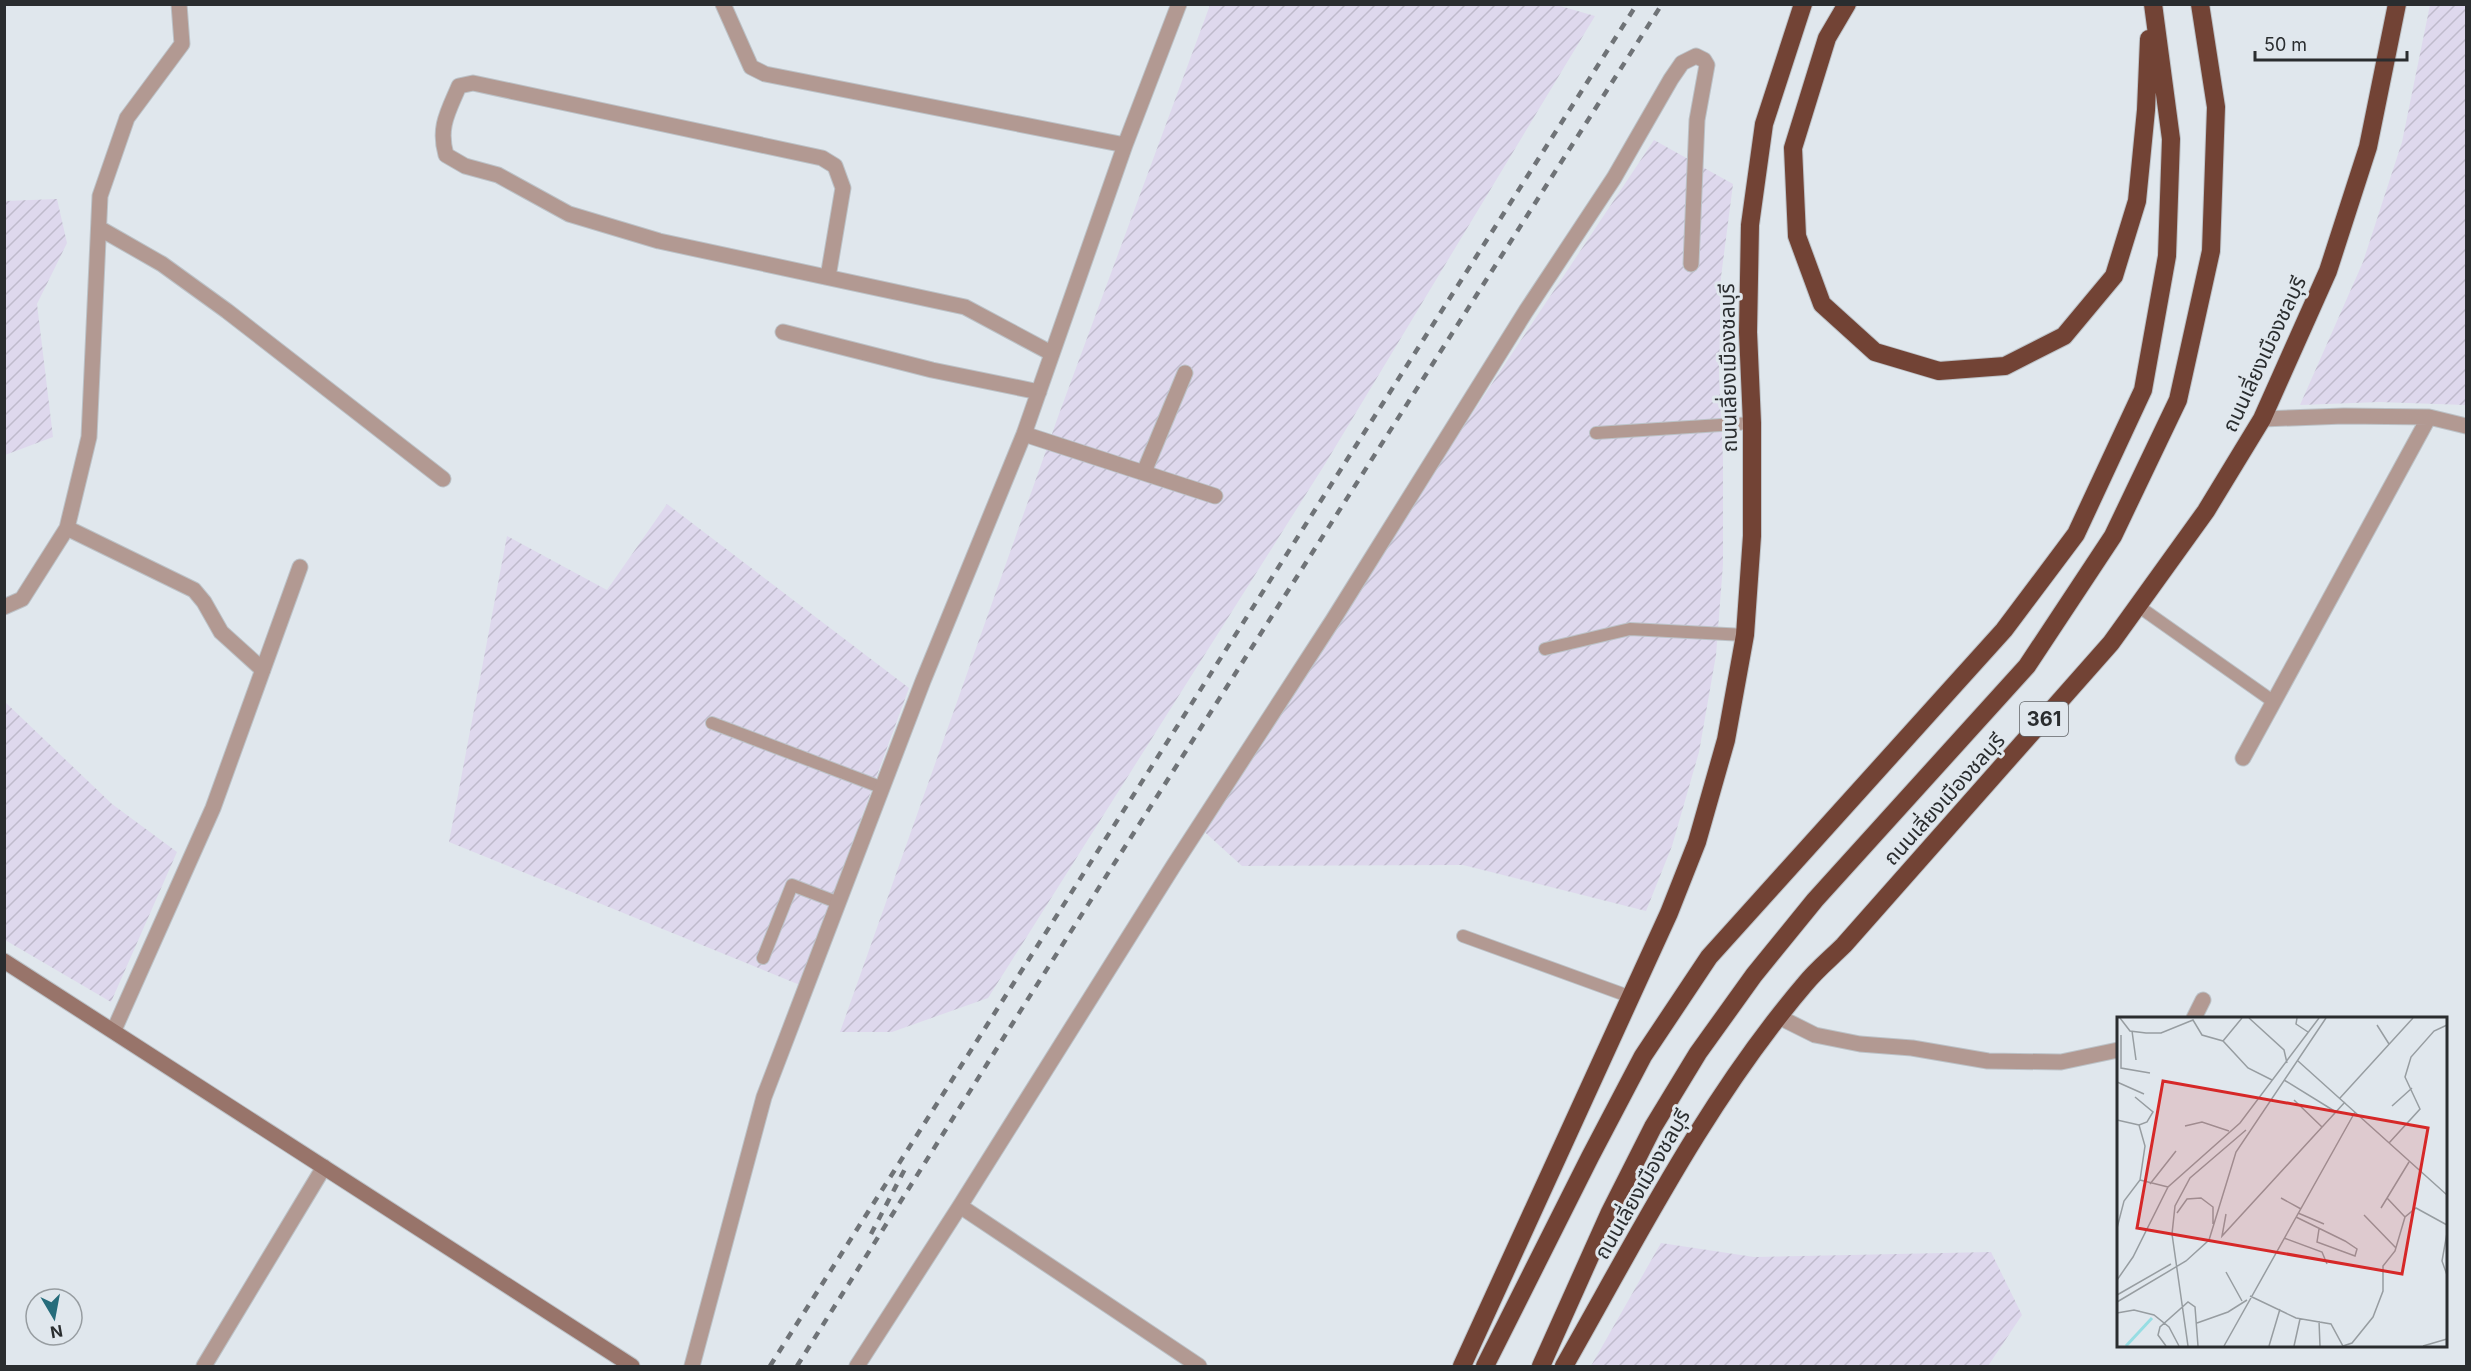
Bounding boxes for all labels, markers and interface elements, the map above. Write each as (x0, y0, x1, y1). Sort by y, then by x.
scale bar (2255, 24, 2406, 62)
text: 50 m (2264, 34, 2307, 55)
street label: ถนนเลี่ยงเมืองชลบุรี (2215, 271, 2312, 436)
street label: ถนนเลี่ยงเมืองชลบุรี (1712, 283, 1743, 453)
road number: 361 (2020, 702, 2068, 736)
street label: ถนนเลี่ยงเมืองชลบุรี (1877, 726, 2011, 871)
inset map (2117, 1017, 2447, 1347)
street label: ถนนเลี่ยงเมืองชลบุรี (1587, 1104, 1696, 1264)
north arrow (24, 1287, 84, 1347)
text: N (49, 1321, 64, 1343)

